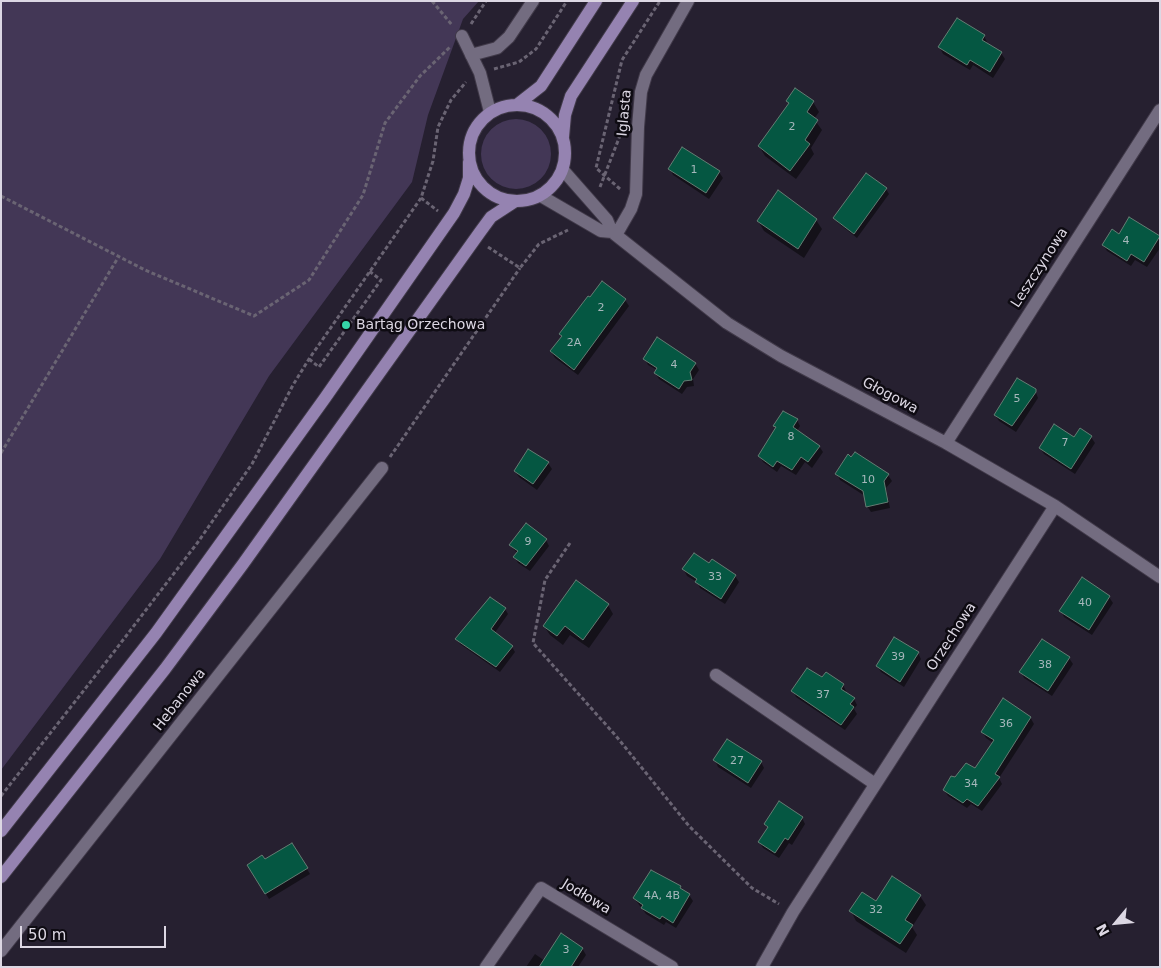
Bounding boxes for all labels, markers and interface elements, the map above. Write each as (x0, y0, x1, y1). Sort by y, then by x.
street label: Iglasta (615, 89, 635, 137)
house number: 2 (789, 120, 795, 134)
house number: 1 (691, 163, 697, 177)
street label: Leszczynowa (1008, 225, 1072, 311)
house number: 4 (1123, 234, 1129, 248)
house number: 2 (598, 301, 604, 315)
place label: Bartąg Orzechowa (356, 317, 485, 333)
marker: Bartąg Orzechowa (340, 319, 352, 331)
house number: 2A (567, 336, 581, 350)
house number: 4 (671, 358, 677, 372)
street label: Głogowa (859, 374, 921, 418)
house number: 5 (1014, 392, 1020, 406)
house number: 8 (788, 430, 794, 444)
house number: 7 (1062, 436, 1068, 450)
house number: 10 (861, 473, 875, 487)
house number: 9 (525, 535, 531, 549)
house number: 33 (708, 570, 722, 584)
house number: 40 (1078, 596, 1092, 610)
street label: Orzechowa (924, 600, 980, 674)
house number: 39 (891, 650, 905, 664)
house number: 38 (1038, 658, 1052, 672)
street label: Hebanowa (151, 666, 209, 734)
house number: 37 (816, 688, 830, 702)
house number: 36 (999, 717, 1013, 731)
house number: 27 (730, 754, 744, 768)
house number: 34 (964, 777, 978, 791)
street label: Jodłowa (558, 876, 614, 918)
house number: 4A, 4B (644, 889, 680, 903)
north arrow (1091, 898, 1141, 948)
house number: 32 (869, 903, 883, 917)
scale bar (22, 916, 169, 948)
text: N (1093, 921, 1113, 939)
text: 50 m (28, 926, 66, 944)
house number: 3 (563, 943, 569, 957)

